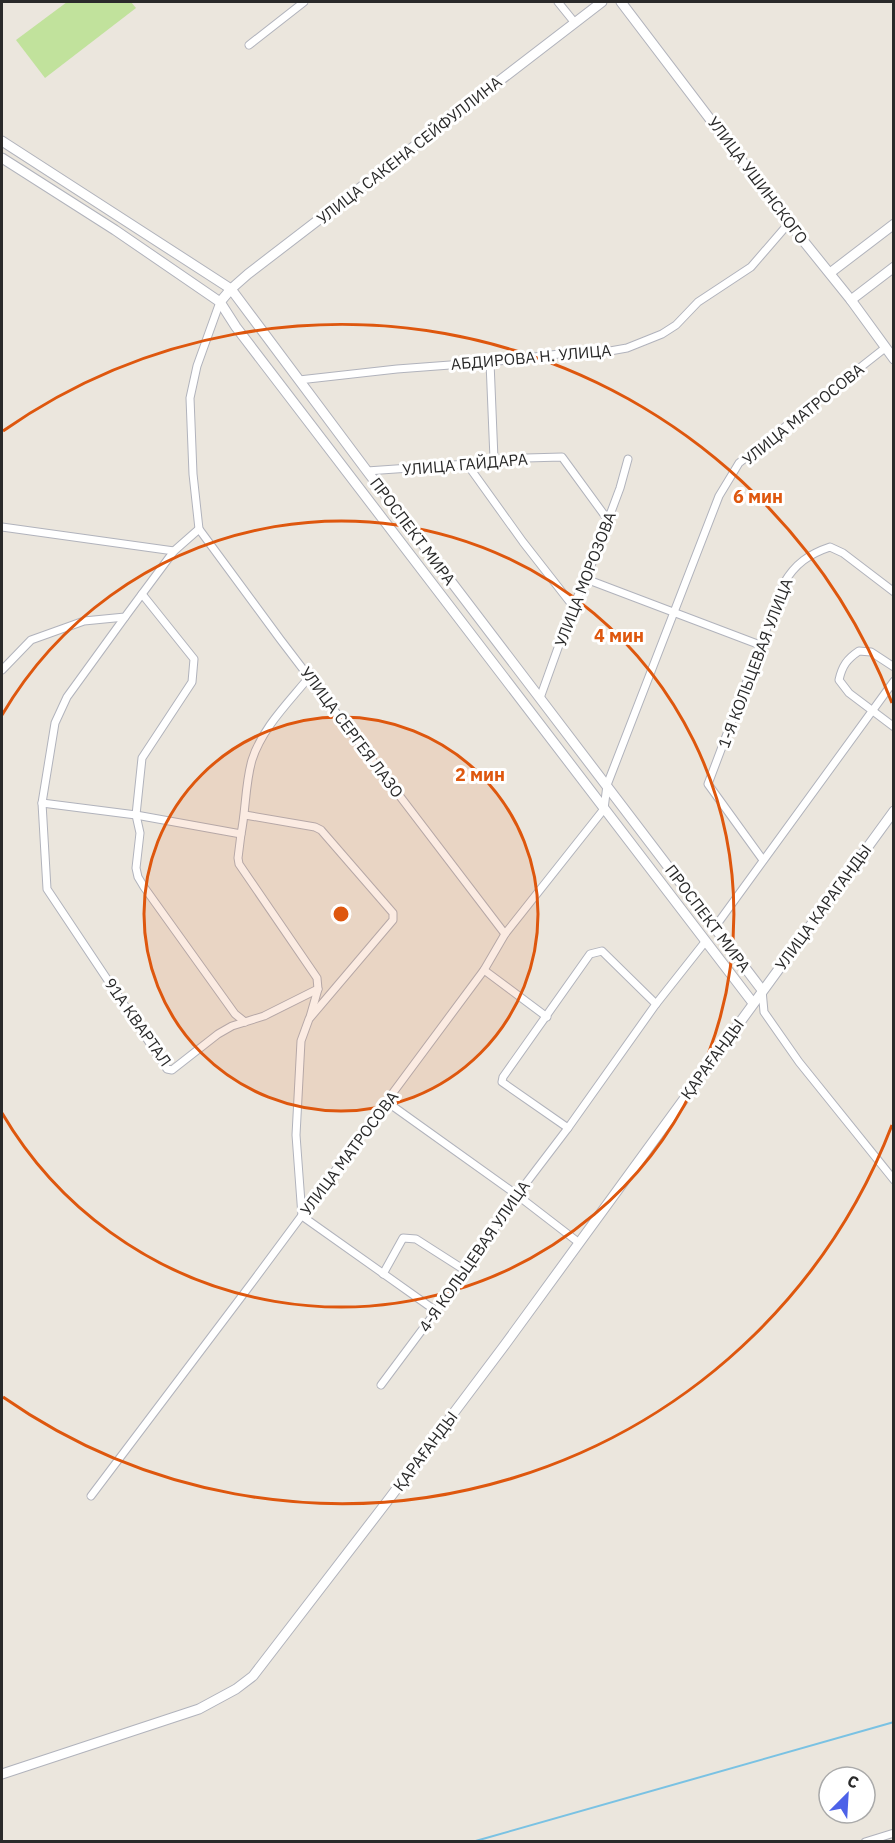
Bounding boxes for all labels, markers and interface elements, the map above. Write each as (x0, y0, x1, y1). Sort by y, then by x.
street label: УЛИЦА САКЕНА СЕЙФУЛЛИНА (313, 72, 505, 228)
street label: УЛИЦА УШИНСКОГО (704, 112, 812, 248)
street label: АБДИРОВА Н. УЛИЦА (450, 340, 612, 374)
street label: УЛИЦА МАТРОСОВА (738, 359, 868, 469)
street label: УЛИЦА ГАЙДАРА (401, 449, 529, 479)
street label: ПРОСПЕКТ МИРА (366, 473, 460, 589)
text: 6 мин (733, 485, 783, 508)
street label: УЛИЦА МОРОЗОВА (550, 509, 620, 649)
street label: 1-Я КОЛЬЦЕВАЯ УЛИЦА (713, 575, 797, 751)
text: 4 мин (594, 624, 644, 647)
street label: УЛИЦА СЕРГЕЯ ЛАЗО (296, 663, 408, 801)
text: 2 мин (455, 763, 505, 786)
street label: УЛИЦА КАРАГАНДЫ (771, 840, 875, 974)
street label: ПРОСПЕКТ МИРА (661, 860, 755, 976)
centre of rings (331, 904, 351, 924)
street label: 91А КВАРТАЛ (100, 974, 176, 1070)
street label: ҚАРАҒАНДЫ (676, 1015, 748, 1103)
street label: УЛИЦА МАТРОСОВА (296, 1087, 402, 1219)
street label: 4-Я КОЛЬЦЕВАЯ УЛИЦА (414, 1176, 534, 1336)
street label: ҚАРАҒАНДЫ (388, 1407, 462, 1495)
north arrow (817, 1765, 877, 1825)
text: С (844, 1770, 862, 1793)

